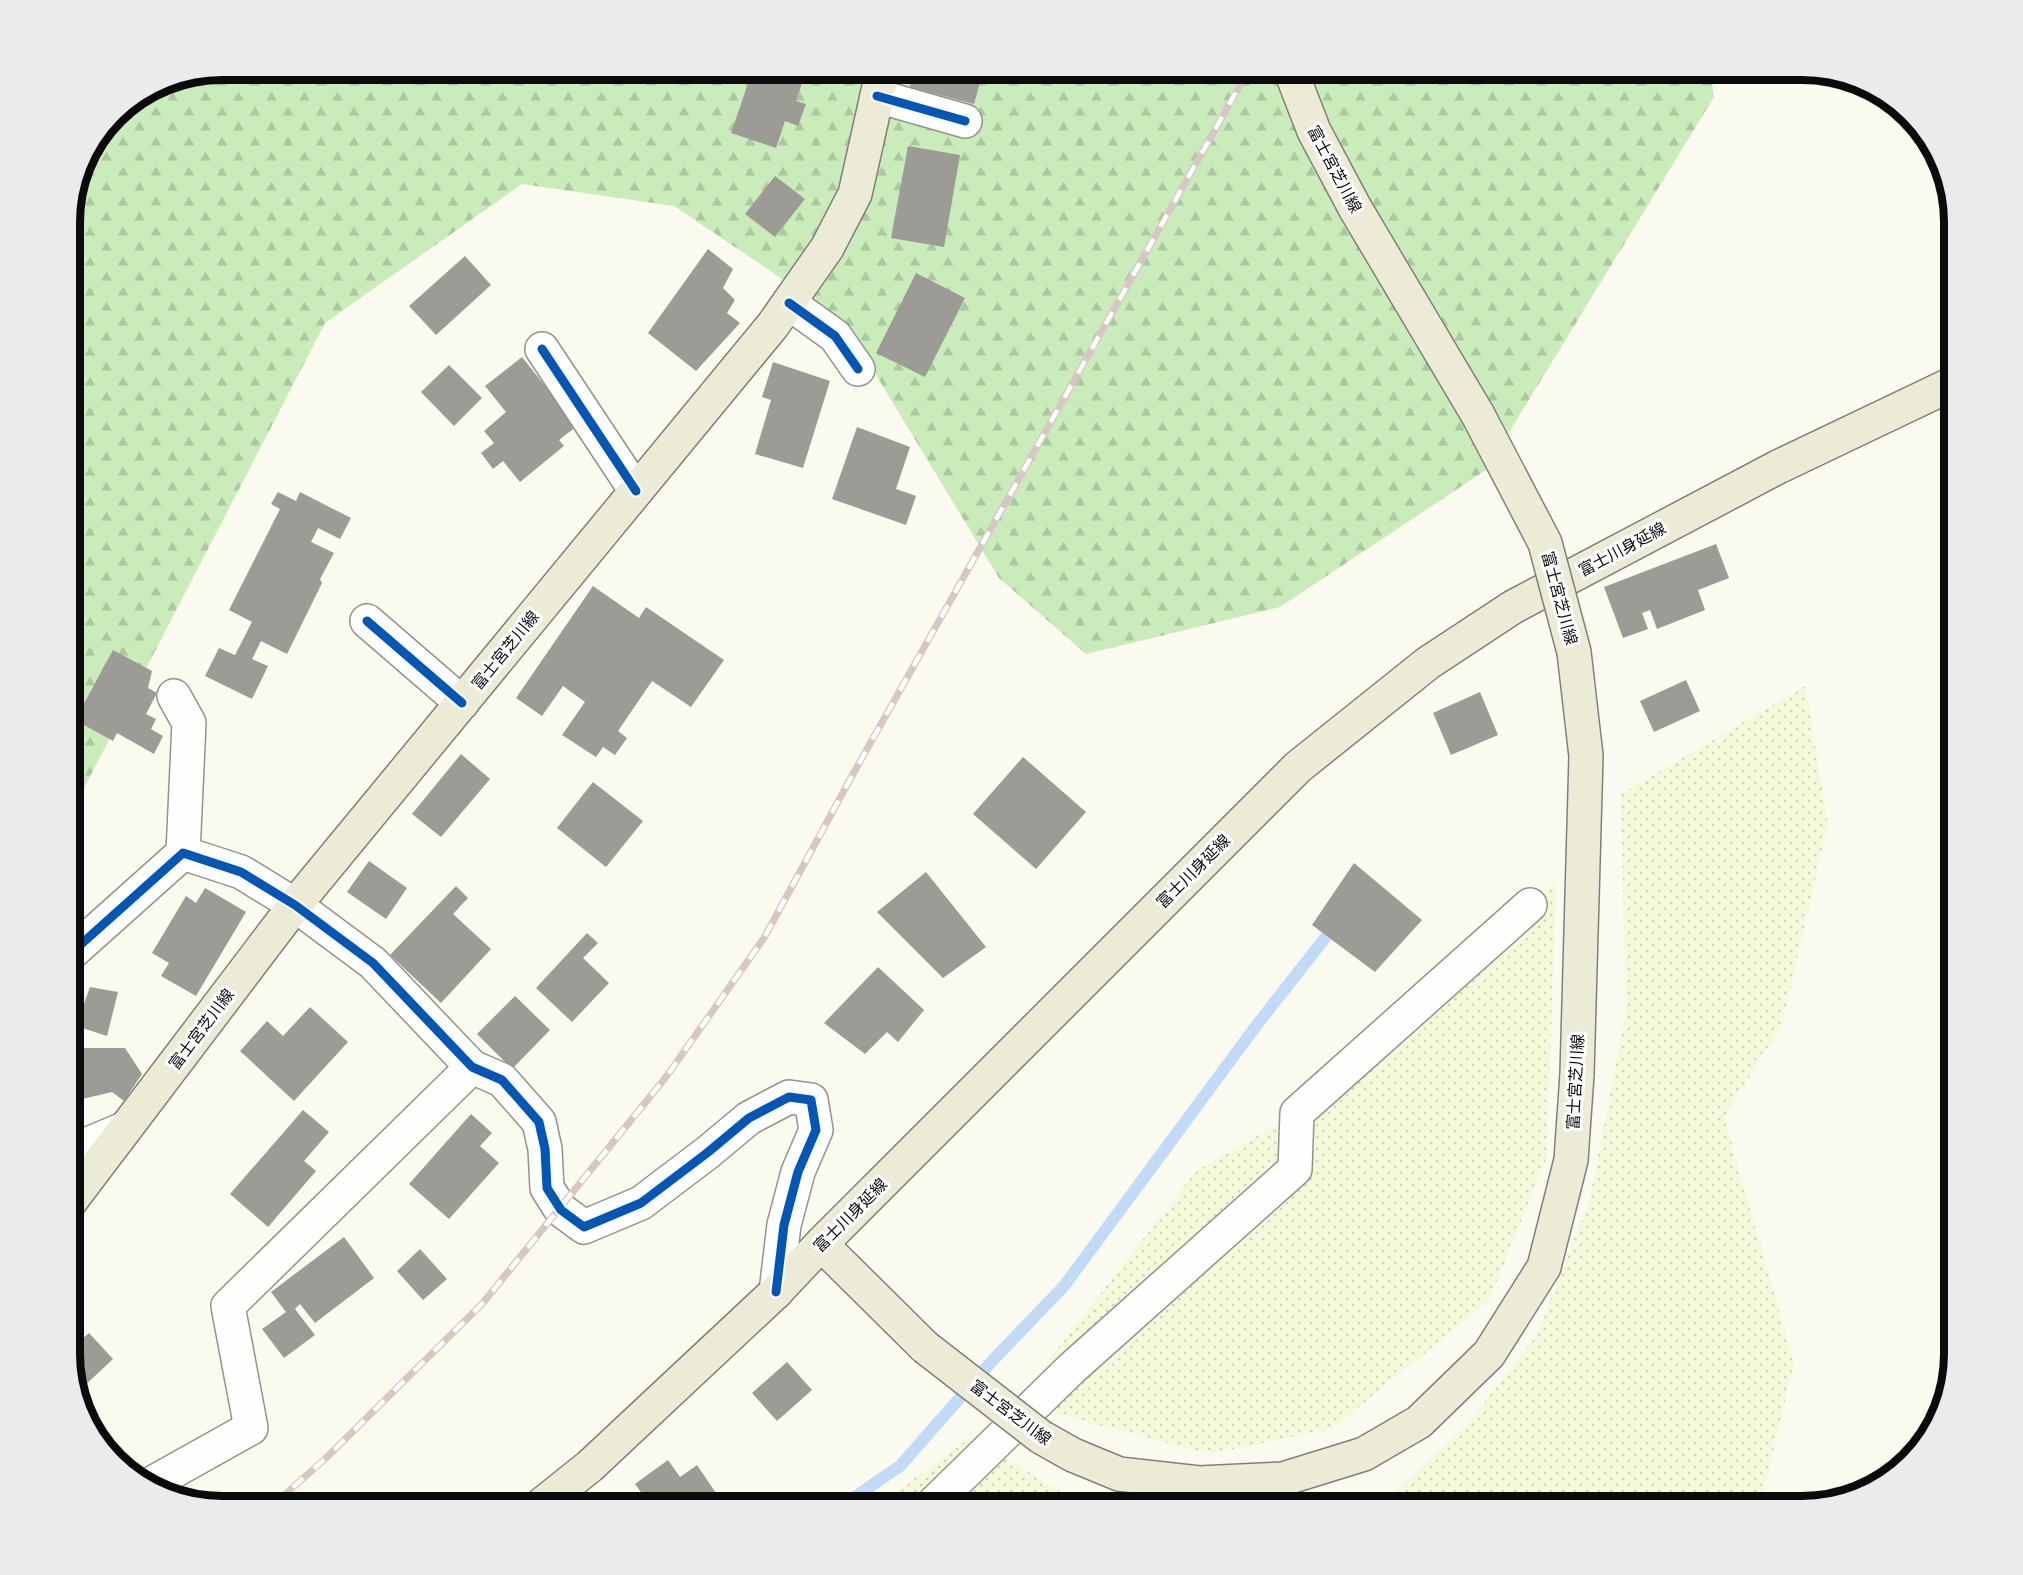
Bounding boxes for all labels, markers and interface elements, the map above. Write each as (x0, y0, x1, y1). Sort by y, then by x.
street label: 富士宮芝川線 (1304, 122, 1365, 216)
street label: 富士川身延線 (1575, 519, 1669, 580)
street label: 富士宮芝川線 (1538, 549, 1581, 647)
street label: 富士宮芝川線 (468, 607, 543, 694)
street label: 富士川身延線 (1153, 831, 1234, 912)
street label: 富士宮芝川線 (165, 985, 238, 1073)
street label: 富士宮芝川線 (1563, 1034, 1587, 1130)
street label: 富士川身延線 (810, 1175, 891, 1256)
street label: 富士宮芝川線 (967, 1376, 1055, 1449)

